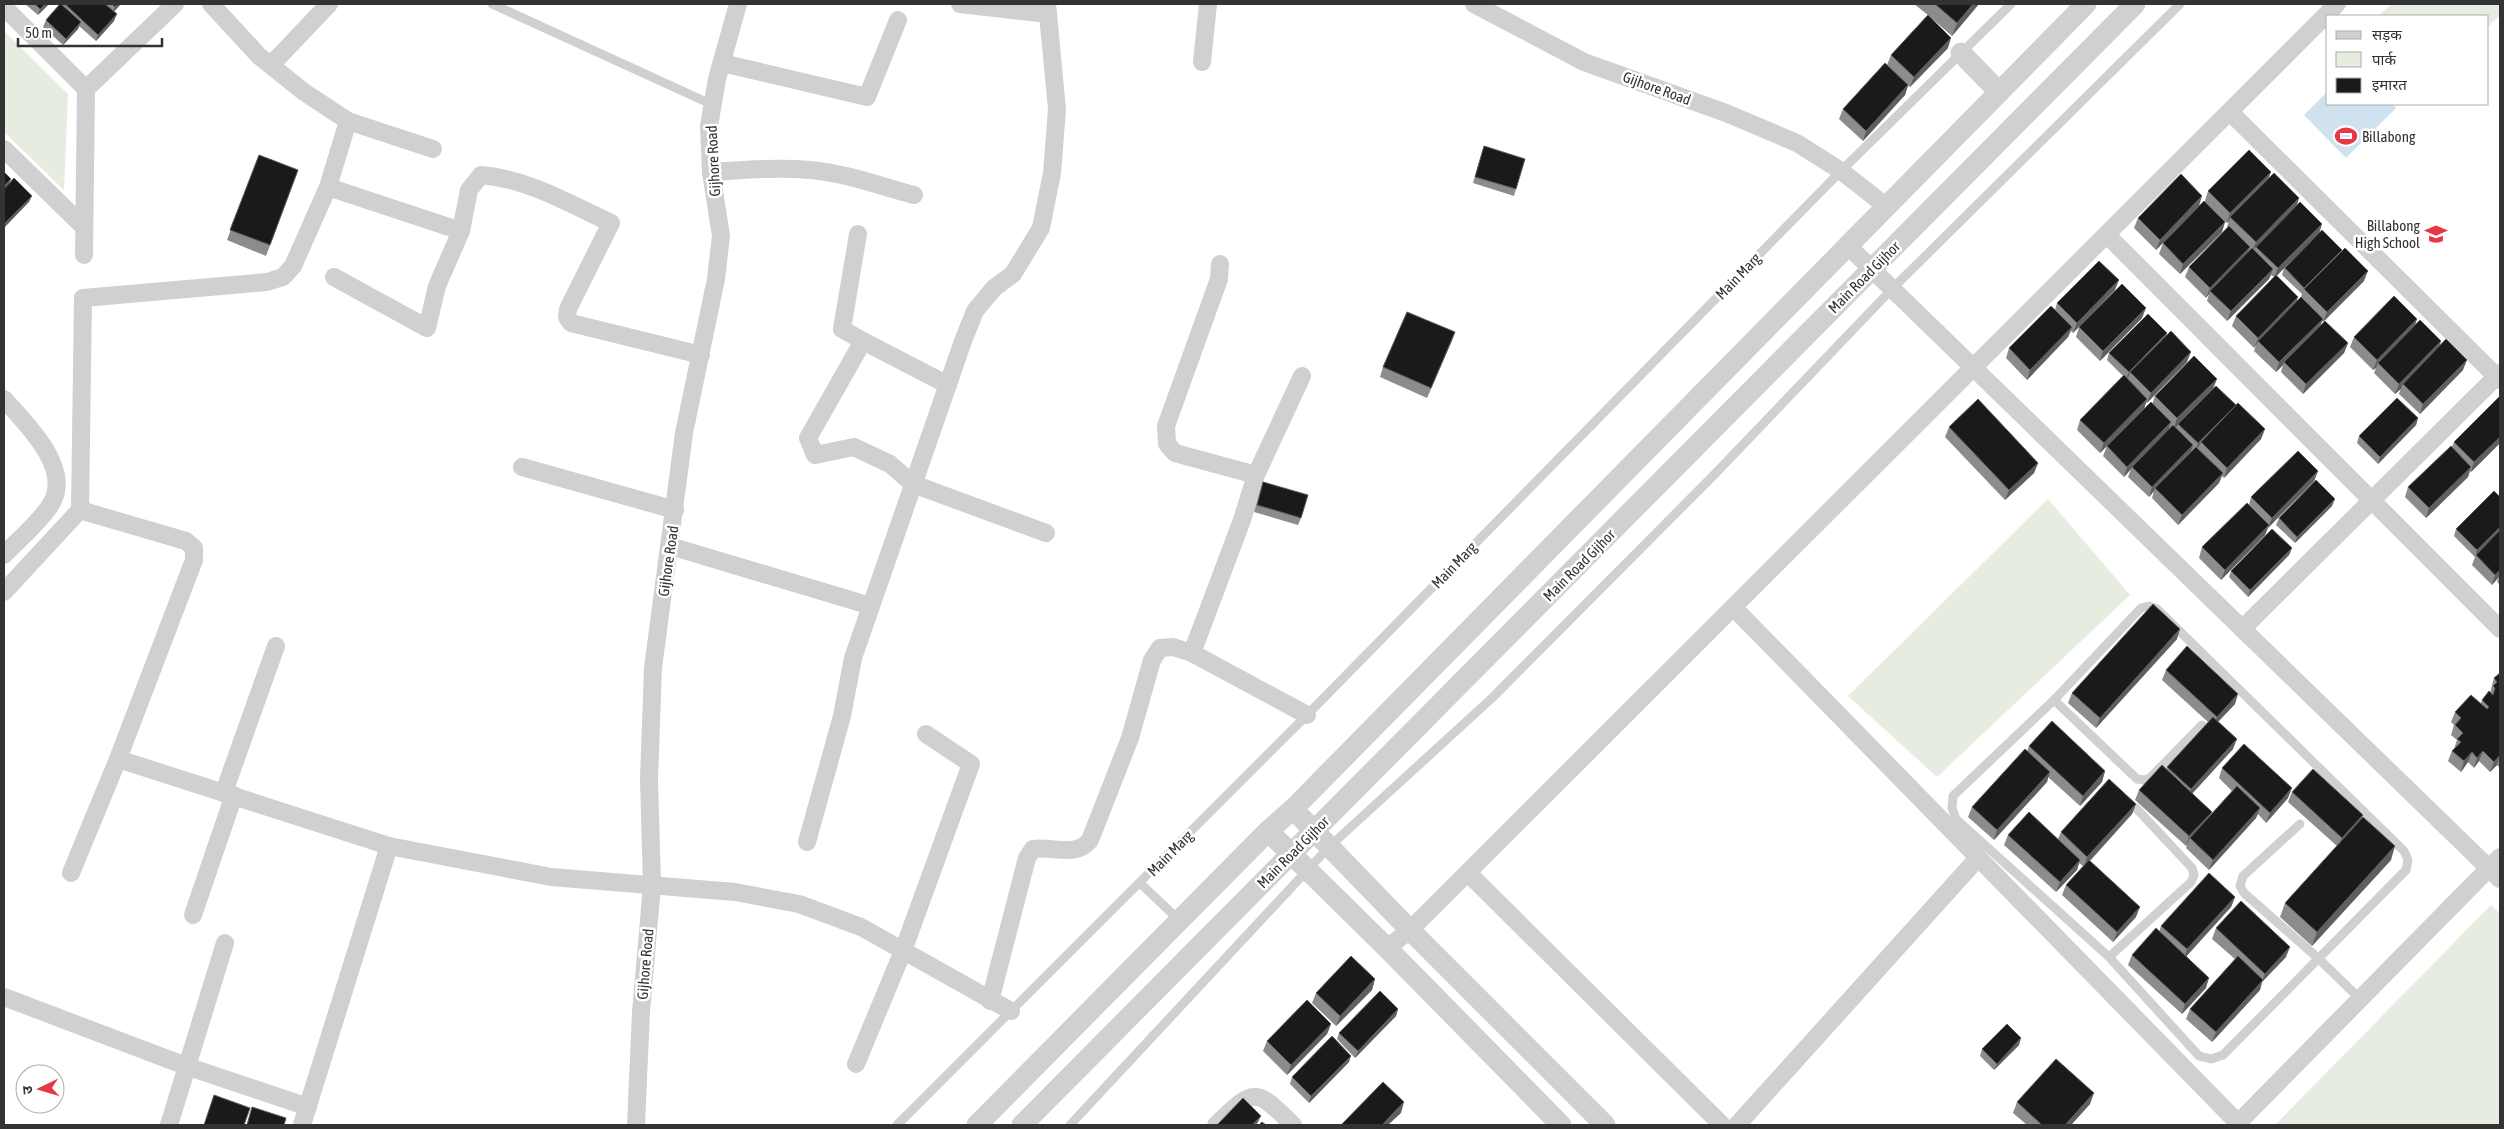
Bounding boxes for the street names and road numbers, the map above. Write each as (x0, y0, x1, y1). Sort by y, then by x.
street label: Gijhore Road (1621, 68, 1693, 108)
street label: Gijhore Road (703, 125, 723, 197)
street label: Main Road Gijhor (1825, 237, 1904, 316)
street label: Main Marg (1712, 249, 1764, 303)
street label: Gijhore Road (655, 525, 681, 597)
street label: Main Road Gijhor (1540, 525, 1619, 604)
street label: Main Marg (1428, 538, 1480, 592)
street label: Main Road Gijhor (1254, 812, 1333, 891)
street label: Main Marg (1144, 826, 1197, 879)
street label: Gijhore Road (633, 928, 657, 1000)

